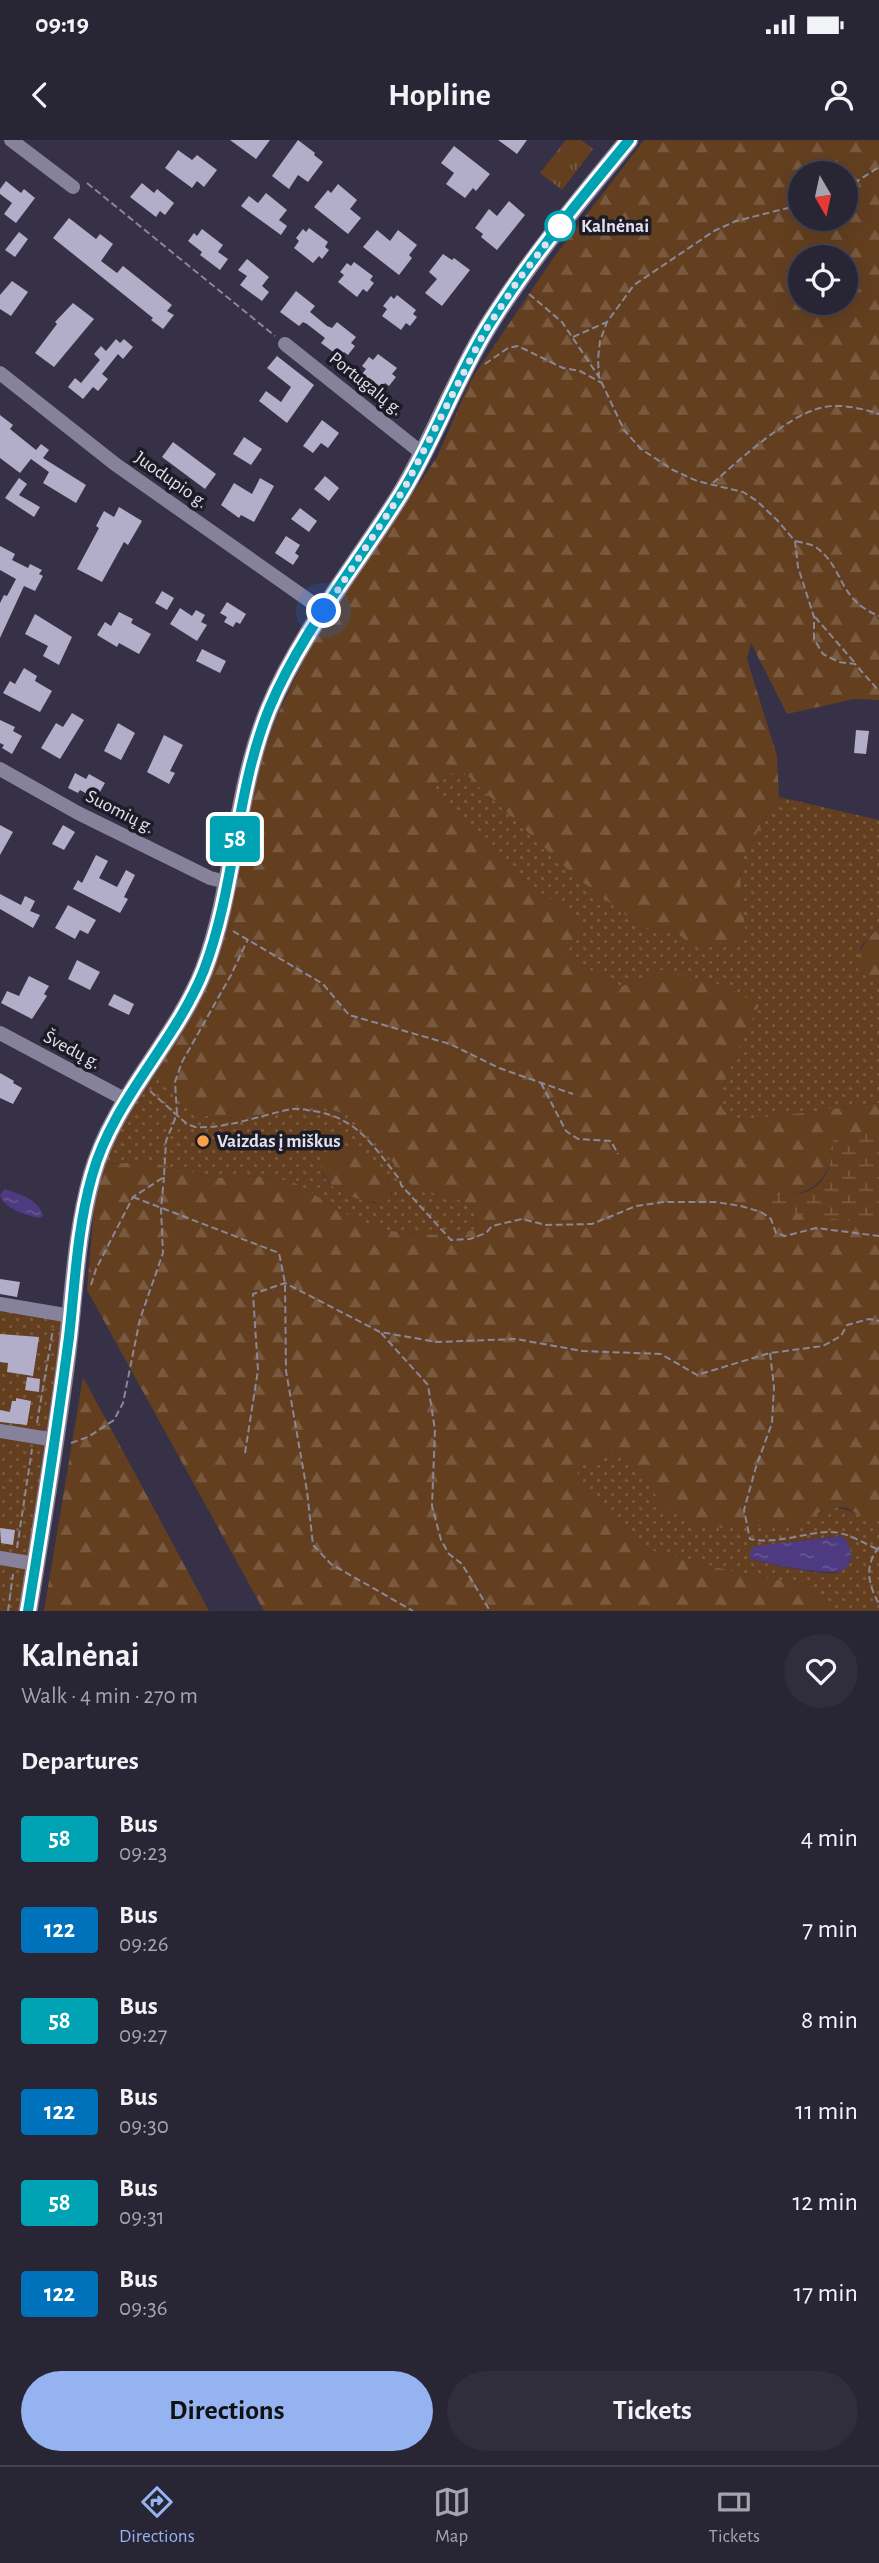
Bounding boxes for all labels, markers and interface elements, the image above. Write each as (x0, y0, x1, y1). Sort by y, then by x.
text: 09:19 (35, 11, 89, 37)
icon: back (21, 76, 59, 114)
icon: person (820, 76, 858, 114)
text: Hopline (388, 79, 491, 111)
north arrow (788, 161, 858, 231)
map controls (788, 161, 858, 315)
marker: Kalnėnai (545, 211, 575, 241)
place label: Kalnėnai (581, 217, 649, 236)
button: locate (788, 245, 858, 315)
street label: Portugalų g. (325, 349, 407, 419)
street label: Juodupio g. (131, 448, 211, 512)
your location (306, 593, 341, 628)
street label: Suomių g. (83, 787, 157, 837)
line badge: 58 (204, 816, 266, 862)
text: 58 (224, 827, 246, 851)
street label: Švedų g. (40, 1025, 105, 1073)
place label: Vaizdas į miškus (217, 1132, 340, 1151)
marker: Vaizdas į miškus (195, 1133, 211, 1149)
button: heart (784, 1634, 858, 1708)
text: Kalnėnai (21, 1640, 139, 1673)
text: Walk · 4 min · 270 m (21, 1685, 198, 1708)
text: Departures (21, 1748, 139, 1774)
text: Bus (119, 1811, 158, 1837)
text: 4 min (801, 1825, 858, 1851)
text: 58 (48, 1827, 71, 1851)
text: 09:23 (119, 1842, 167, 1865)
text: Bus (119, 1902, 158, 1928)
text: 7 min (802, 1916, 858, 1942)
text: 122 (44, 1918, 75, 1942)
text: 09:26 (119, 1933, 169, 1956)
text: Bus (119, 1993, 158, 2019)
text: 8 min (801, 2007, 858, 2033)
text: 58 (48, 2009, 71, 2033)
text: 09:27 (119, 2024, 167, 2047)
text: Bus (119, 2084, 158, 2110)
text: 11 min (795, 2098, 858, 2124)
text: 122 (44, 2100, 75, 2124)
text: 09:30 (119, 2115, 169, 2138)
text: Bus (119, 2175, 158, 2201)
text: 12 min (792, 2189, 858, 2215)
text: 58 (48, 2191, 71, 2215)
text: 09:31 (119, 2206, 165, 2229)
text: Bus (119, 2266, 158, 2292)
text: 17 min (793, 2280, 858, 2306)
text: 122 (44, 2282, 75, 2306)
text: 09:36 (119, 2297, 168, 2320)
button: Directions (21, 2371, 433, 2451)
button: Tickets (447, 2371, 858, 2451)
tab: Directions (119, 2483, 195, 2548)
tab: Map (433, 2483, 471, 2548)
tab: Tickets (709, 2483, 760, 2548)

